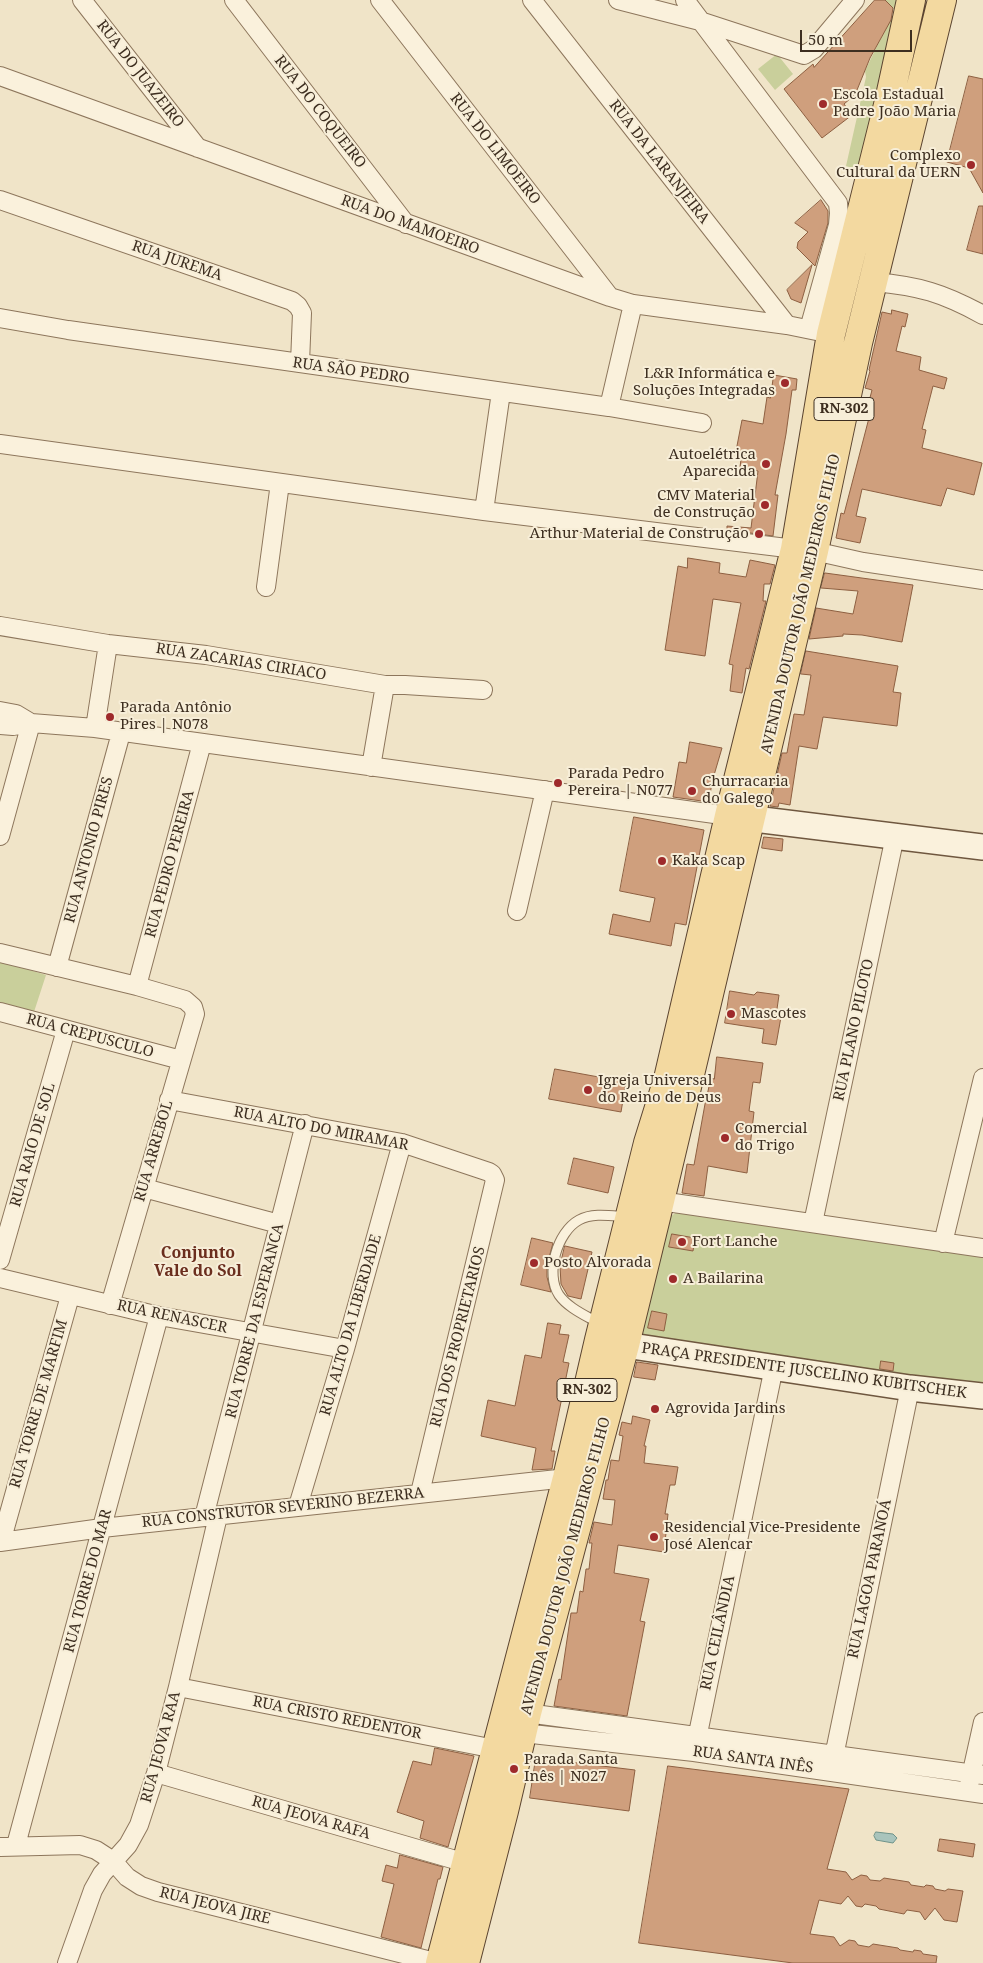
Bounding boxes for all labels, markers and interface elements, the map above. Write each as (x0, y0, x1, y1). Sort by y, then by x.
street label: RUA DO JUAZEIRO (92, 17, 188, 131)
scale bar (803, 20, 916, 52)
text: 50 m (808, 29, 843, 49)
street label: RUA DO COQUEIRO (270, 52, 370, 172)
place label: Escola Estadual Padre João Maria (833, 86, 957, 121)
street label: RUA DO LIMOEIRO (446, 90, 544, 208)
street label: RUA DA LARANJEIRA (605, 97, 713, 227)
marker: Escola Estadual Padre João Maria (817, 98, 829, 110)
place label: Complexo Cultural da UERN (836, 147, 961, 182)
marker: Complexo Cultural da UERN (965, 159, 977, 171)
street label: RUA DO MAMOEIRO (338, 192, 482, 258)
street label: RUA JUREMA (129, 237, 225, 285)
street label: RUA SÃO PEDRO (291, 354, 411, 388)
place label: L&R Informática e Soluções Integradas (633, 365, 775, 400)
marker: L&R Informática e Soluções Integradas (779, 377, 791, 389)
road number: RN-302 (814, 398, 874, 420)
place label: Autoelétrica Aparecida (669, 446, 756, 481)
street label: AVENIDA DOUTOR JOÃO MEDEIROS FILHO (758, 452, 844, 756)
marker: Autoelétrica Aparecida (760, 458, 772, 470)
place label: CMV Material de Construção (653, 487, 755, 522)
marker: CMV Material de Construção (759, 499, 771, 511)
place label: Arthur Material de Construção (530, 525, 749, 543)
marker: Arthur Material de Construção (753, 528, 765, 540)
street label: RUA ZACARIAS CIRIACO (155, 640, 327, 684)
place label: Parada Antônio Pires | N078 (120, 699, 232, 734)
marker: Parada Antônio Pires | N078 (104, 711, 116, 723)
place label: Parada Pedro Pereira | N077 (568, 765, 673, 800)
place label: Churracaria do Galego (702, 773, 789, 808)
street label: RUA ANTONIO PIRES (61, 775, 117, 925)
marker: Parada Pedro Pereira | N077 (552, 777, 564, 789)
marker: Churracaria do Galego (686, 785, 698, 797)
street label: RUA PEDRO PEREIRA (142, 788, 198, 940)
place label: Kaka Scap (672, 852, 745, 870)
marker: Kaka Scap (656, 855, 668, 867)
street label: RUA PLANO PILOTO (830, 957, 878, 1103)
place label: Mascotes (741, 1005, 806, 1023)
marker: Mascotes (725, 1008, 737, 1020)
street label: RUA CREPUSCULO (24, 1010, 156, 1062)
place label: Igreja Universal do Reino de Deus (598, 1072, 721, 1107)
street label: RUA RAIO DE SOL (7, 1081, 59, 1209)
marker: Igreja Universal do Reino de Deus (582, 1084, 594, 1096)
street label: RUA ARREBOL (131, 1098, 177, 1204)
street label: RUA ALTO DO MIRAMAR (232, 1103, 410, 1155)
place label: Comercial do Trigo (735, 1120, 807, 1155)
marker: Comercial do Trigo (719, 1132, 731, 1144)
street label: RUA TORRE DA ESPERANCA (222, 1222, 288, 1420)
street label: RUA ALTO DA LIBERDADE (316, 1232, 386, 1418)
place label: Fort Lanche (692, 1233, 778, 1251)
marker: Fort Lanche (676, 1236, 688, 1248)
district label: Conjunto Vale do Sol (154, 1243, 242, 1281)
street label: RUA DOS PROPRIETARIOS (427, 1245, 489, 1429)
place label: Posto Alvorada (544, 1254, 652, 1272)
marker: Posto Alvorada (528, 1257, 540, 1269)
place label: A Bailarina (683, 1270, 764, 1288)
marker: A Bailarina (667, 1273, 679, 1285)
street label: RUA RENASCER (115, 1297, 229, 1337)
street label: RUA TORRE DE MARFIM (6, 1318, 72, 1490)
street label: PRAÇA PRESIDENTE JUSCELINO KUBITSCHEK (640, 1339, 968, 1403)
road number: RN-302 (557, 1378, 617, 1402)
place label: Agrovida Jardins (665, 1400, 785, 1418)
marker: Agrovida Jardins (649, 1403, 661, 1415)
street label: AVENIDA DOUTOR JOÃO MEDEIROS FILHO (518, 1415, 614, 1717)
street label: RUA CONSTRUTOR SEVERINO BEZERRA (141, 1484, 425, 1532)
street label: RUA LAGOA PARANOÁ (844, 1498, 896, 1660)
street label: RUA TORRE DO MAR (60, 1507, 116, 1655)
place label: Residencial Vice-Presidente José Alencar (664, 1519, 860, 1554)
marker: Residencial Vice-Presidente José Alencar (648, 1531, 660, 1543)
street label: RUA CEILÂNDIA (697, 1574, 739, 1692)
street label: RUA JEOVA RAA (137, 1689, 185, 1805)
street label: RUA CRISTO REDENTOR (251, 1693, 423, 1743)
street label: RUA SANTA INÊS (691, 1743, 815, 1777)
place label: Parada Santa Inês | N027 (524, 1751, 618, 1786)
marker: Parada Santa Inês | N027 (508, 1763, 520, 1775)
street label: RUA JEOVA RAFA (250, 1792, 372, 1844)
street label: RUA JEOVA JIRE (158, 1884, 272, 1928)

